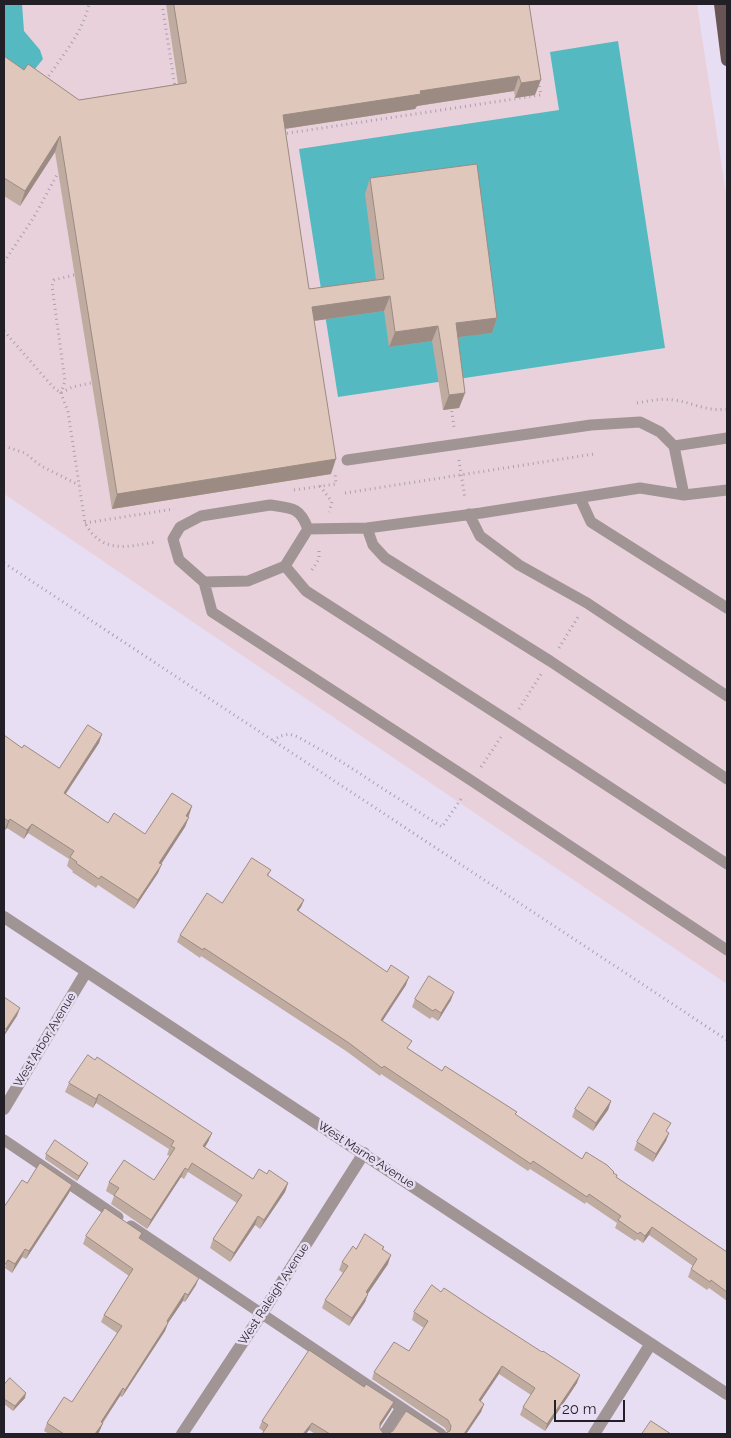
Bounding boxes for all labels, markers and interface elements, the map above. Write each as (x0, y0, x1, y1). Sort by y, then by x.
street label: West Arbor Avenue (11, 990, 79, 1090)
street label: West Marne Avenue (315, 1118, 417, 1192)
street label: West Raleigh Avenue (236, 1240, 312, 1348)
scale bar (556, 1390, 627, 1422)
text: 20 m (562, 1400, 597, 1418)

